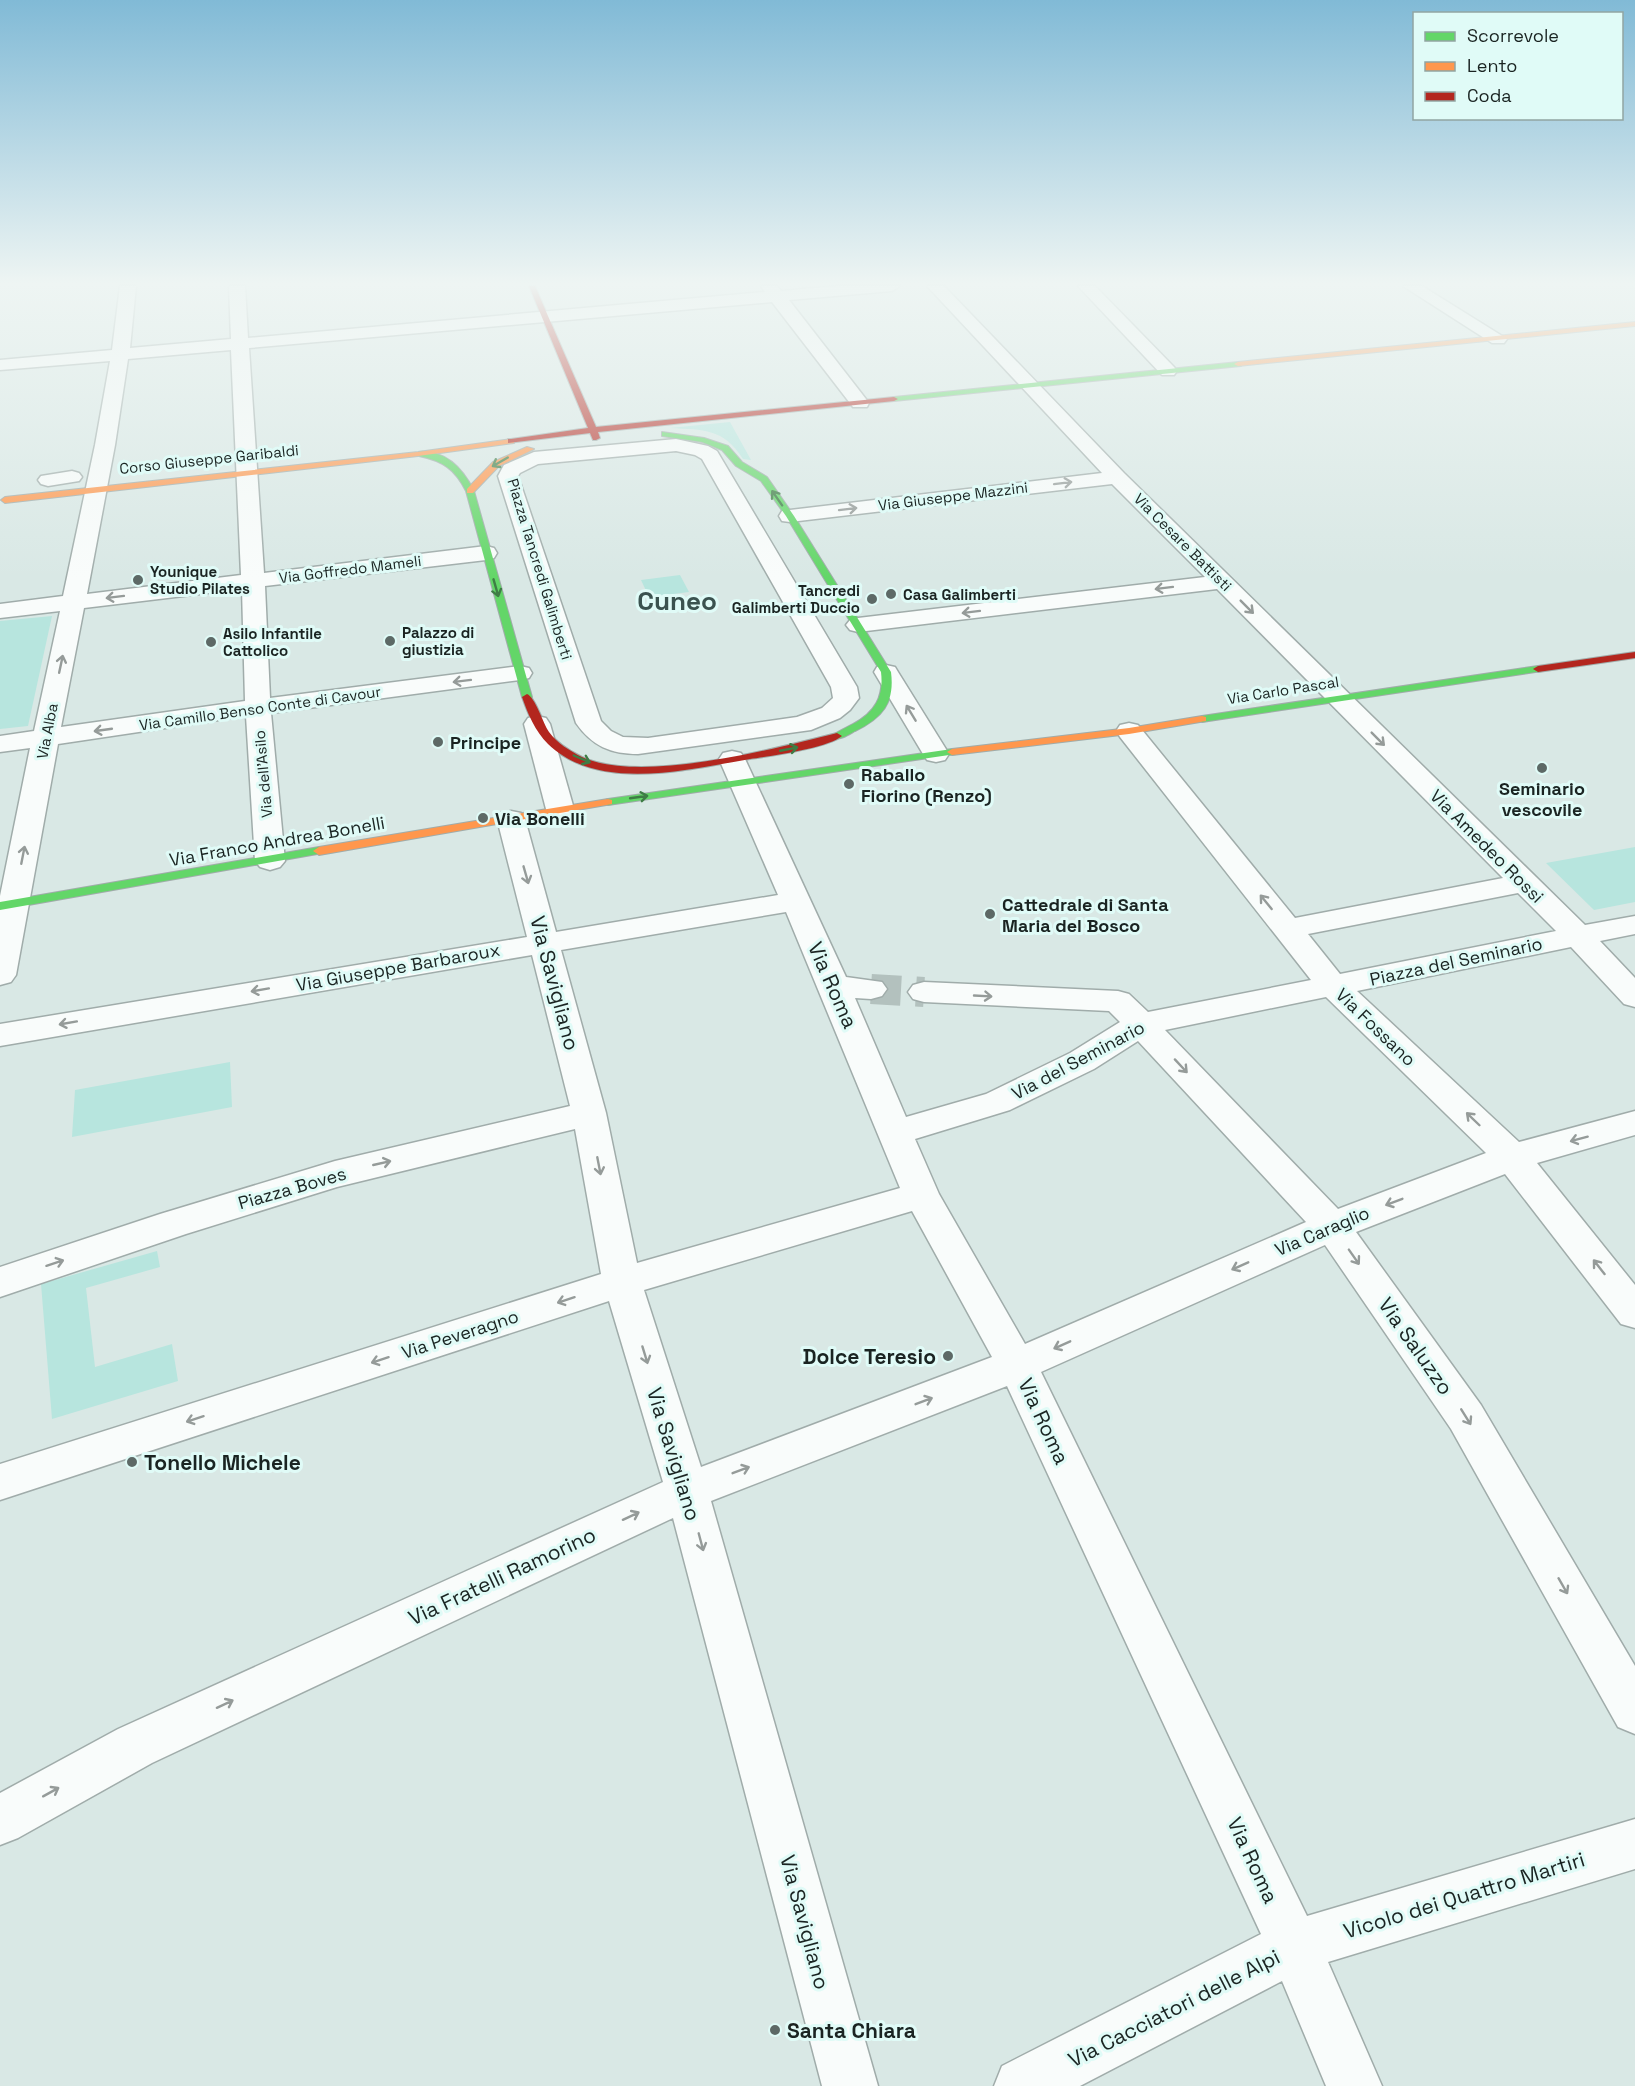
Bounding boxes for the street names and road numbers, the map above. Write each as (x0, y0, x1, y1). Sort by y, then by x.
street label: Corso Giuseppe Garibaldi (118, 440, 300, 478)
street label: Piazza Tancredi Galimberti (503, 476, 577, 662)
street label: Via Giuseppe Mazzini (877, 477, 1029, 515)
street label: Via Cesare Battisti (1130, 489, 1236, 595)
street label: Via Goffredo Mameli (278, 551, 422, 587)
street label: Via Carlo Pascal (1226, 672, 1340, 708)
street label: Via Camillo Benso Conte di Cavour (138, 682, 382, 734)
street label: Via Alba (32, 701, 62, 761)
street label: Via dell'Asilo (250, 729, 276, 819)
street label: Via Amedeo Rossi (1425, 784, 1549, 908)
street label: Via Franco Andrea Bonelli (167, 811, 387, 871)
street label: Via Savigliano (524, 913, 586, 1053)
street label: Piazza del Seminario (1368, 931, 1544, 991)
street label: Via Roma (802, 937, 864, 1033)
street label: Via Giuseppe Barbaroux (294, 938, 502, 996)
street label: Via Fossano (1331, 983, 1421, 1071)
street label: Via del Seminario (1008, 1015, 1148, 1105)
street label: Piazza Boves (235, 1162, 349, 1214)
street label: Via Caraglio (1271, 1201, 1373, 1261)
street label: Via Saluzzo (1373, 1292, 1459, 1400)
street label: Via Peveragno (399, 1304, 521, 1364)
street label: Via Roma (1012, 1374, 1076, 1468)
street label: Via Savigliano (641, 1384, 707, 1524)
street label: Via Fratelli Ramorino (404, 1521, 600, 1631)
street label: Via Roma (1221, 1813, 1285, 1907)
street label: Vicolo dei Quattro Martiri (1340, 1845, 1588, 1945)
street label: Via Savigliano (774, 1852, 836, 1992)
street label: Via Cacciatori delle Alpi (1064, 1943, 1284, 2073)

